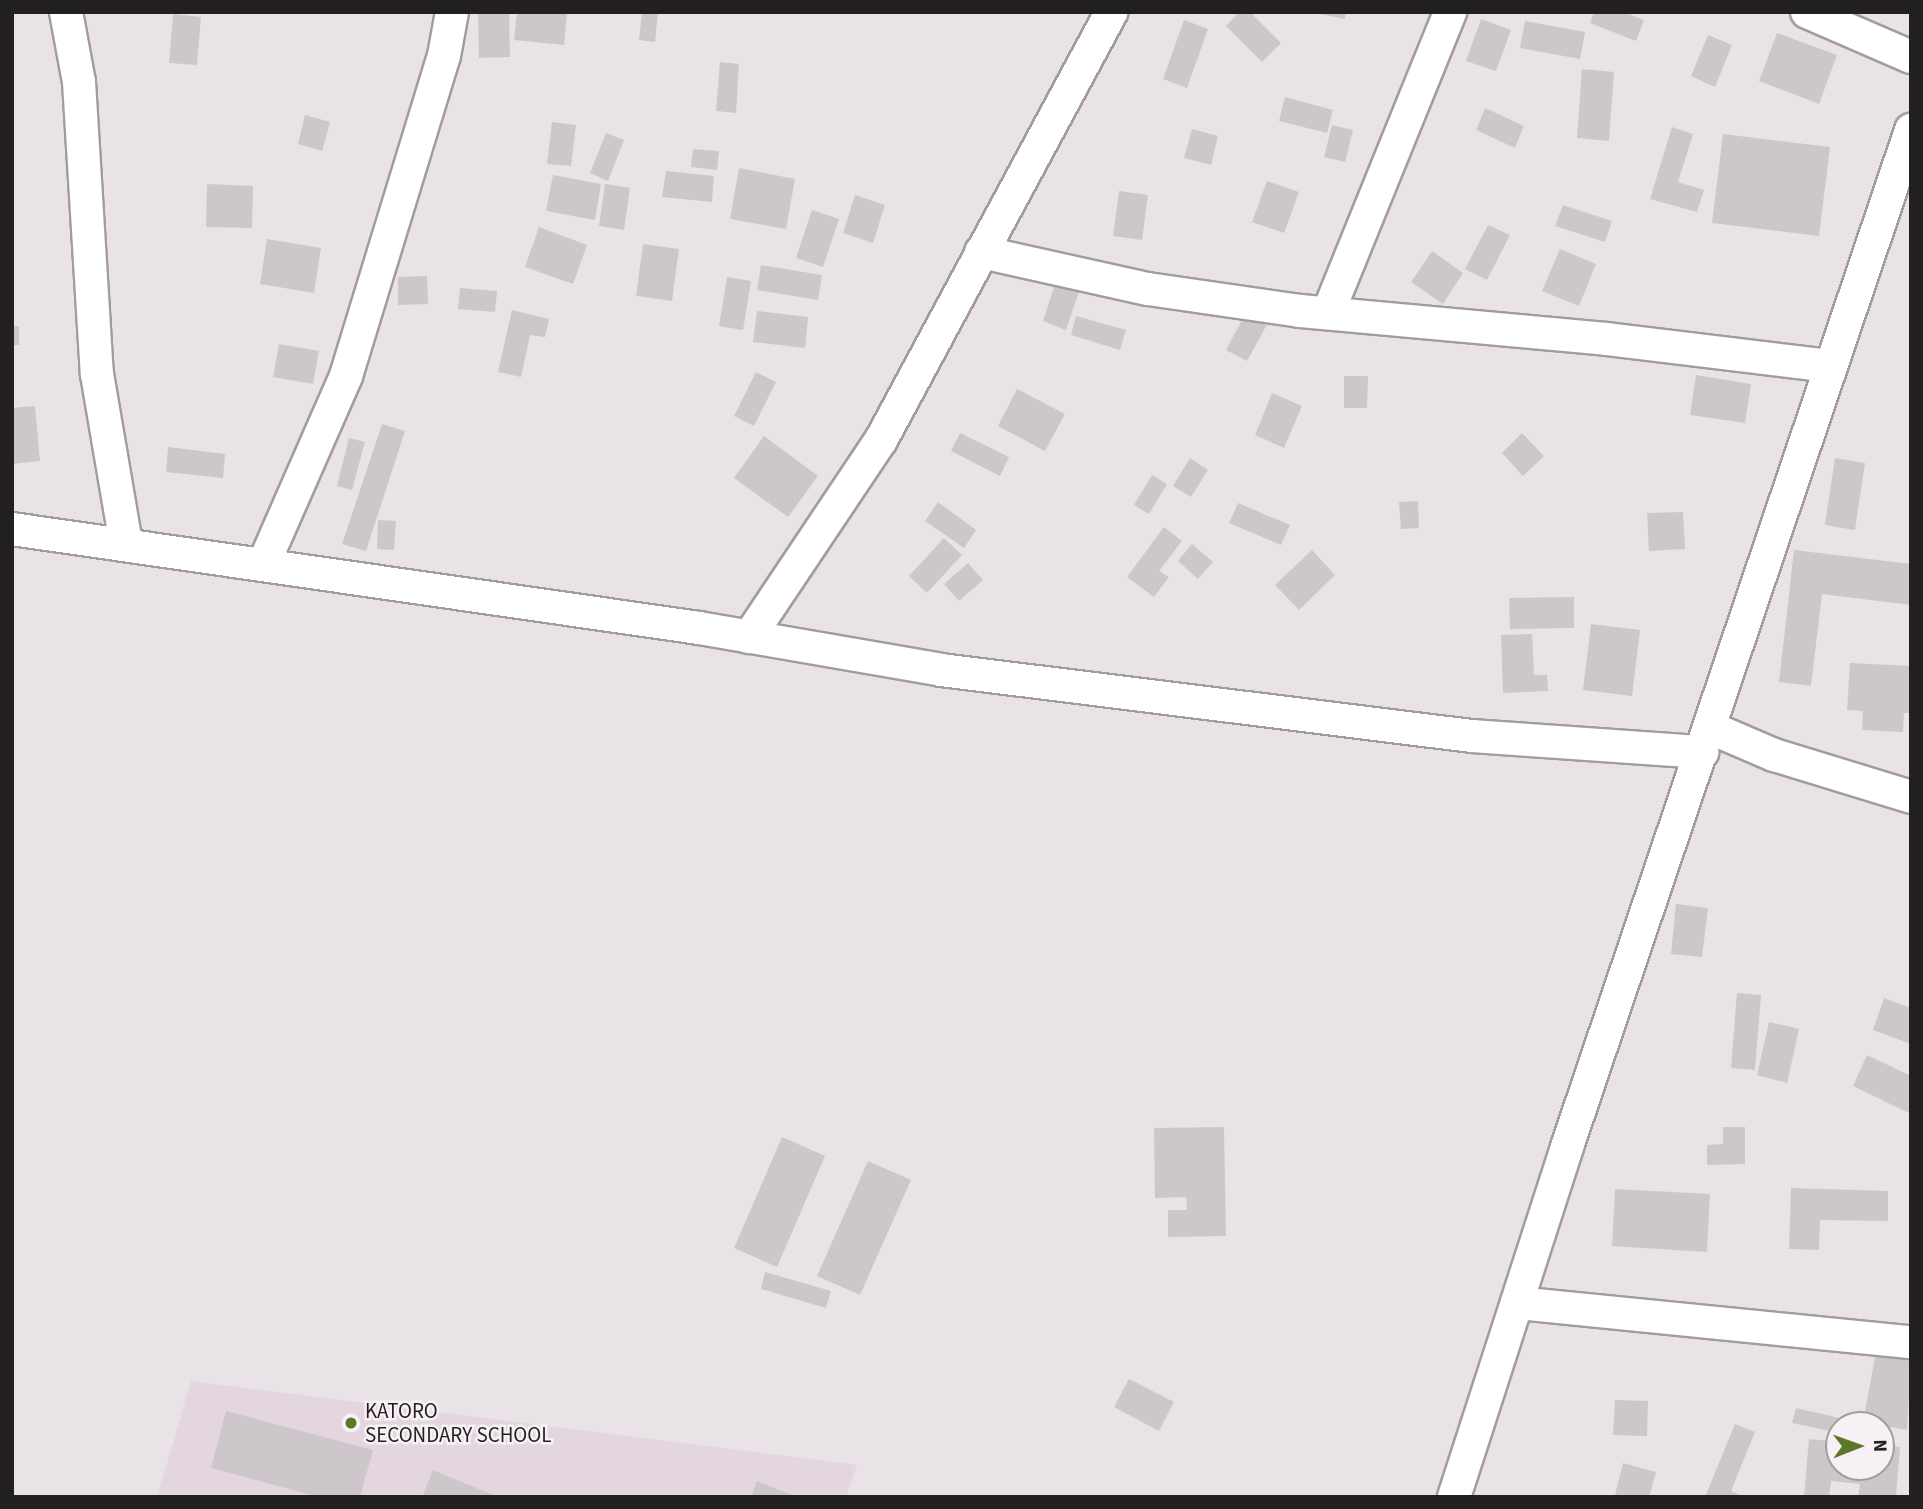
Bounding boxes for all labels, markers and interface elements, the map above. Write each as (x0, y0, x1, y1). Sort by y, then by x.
place label: KATORO SECONDARY SCHOOL (365, 1398, 551, 1448)
north arrow (1825, 1411, 1895, 1481)
marker: KATORO SECONDARY SCHOOL (343, 1415, 359, 1431)
text: N (1866, 1439, 1893, 1452)

